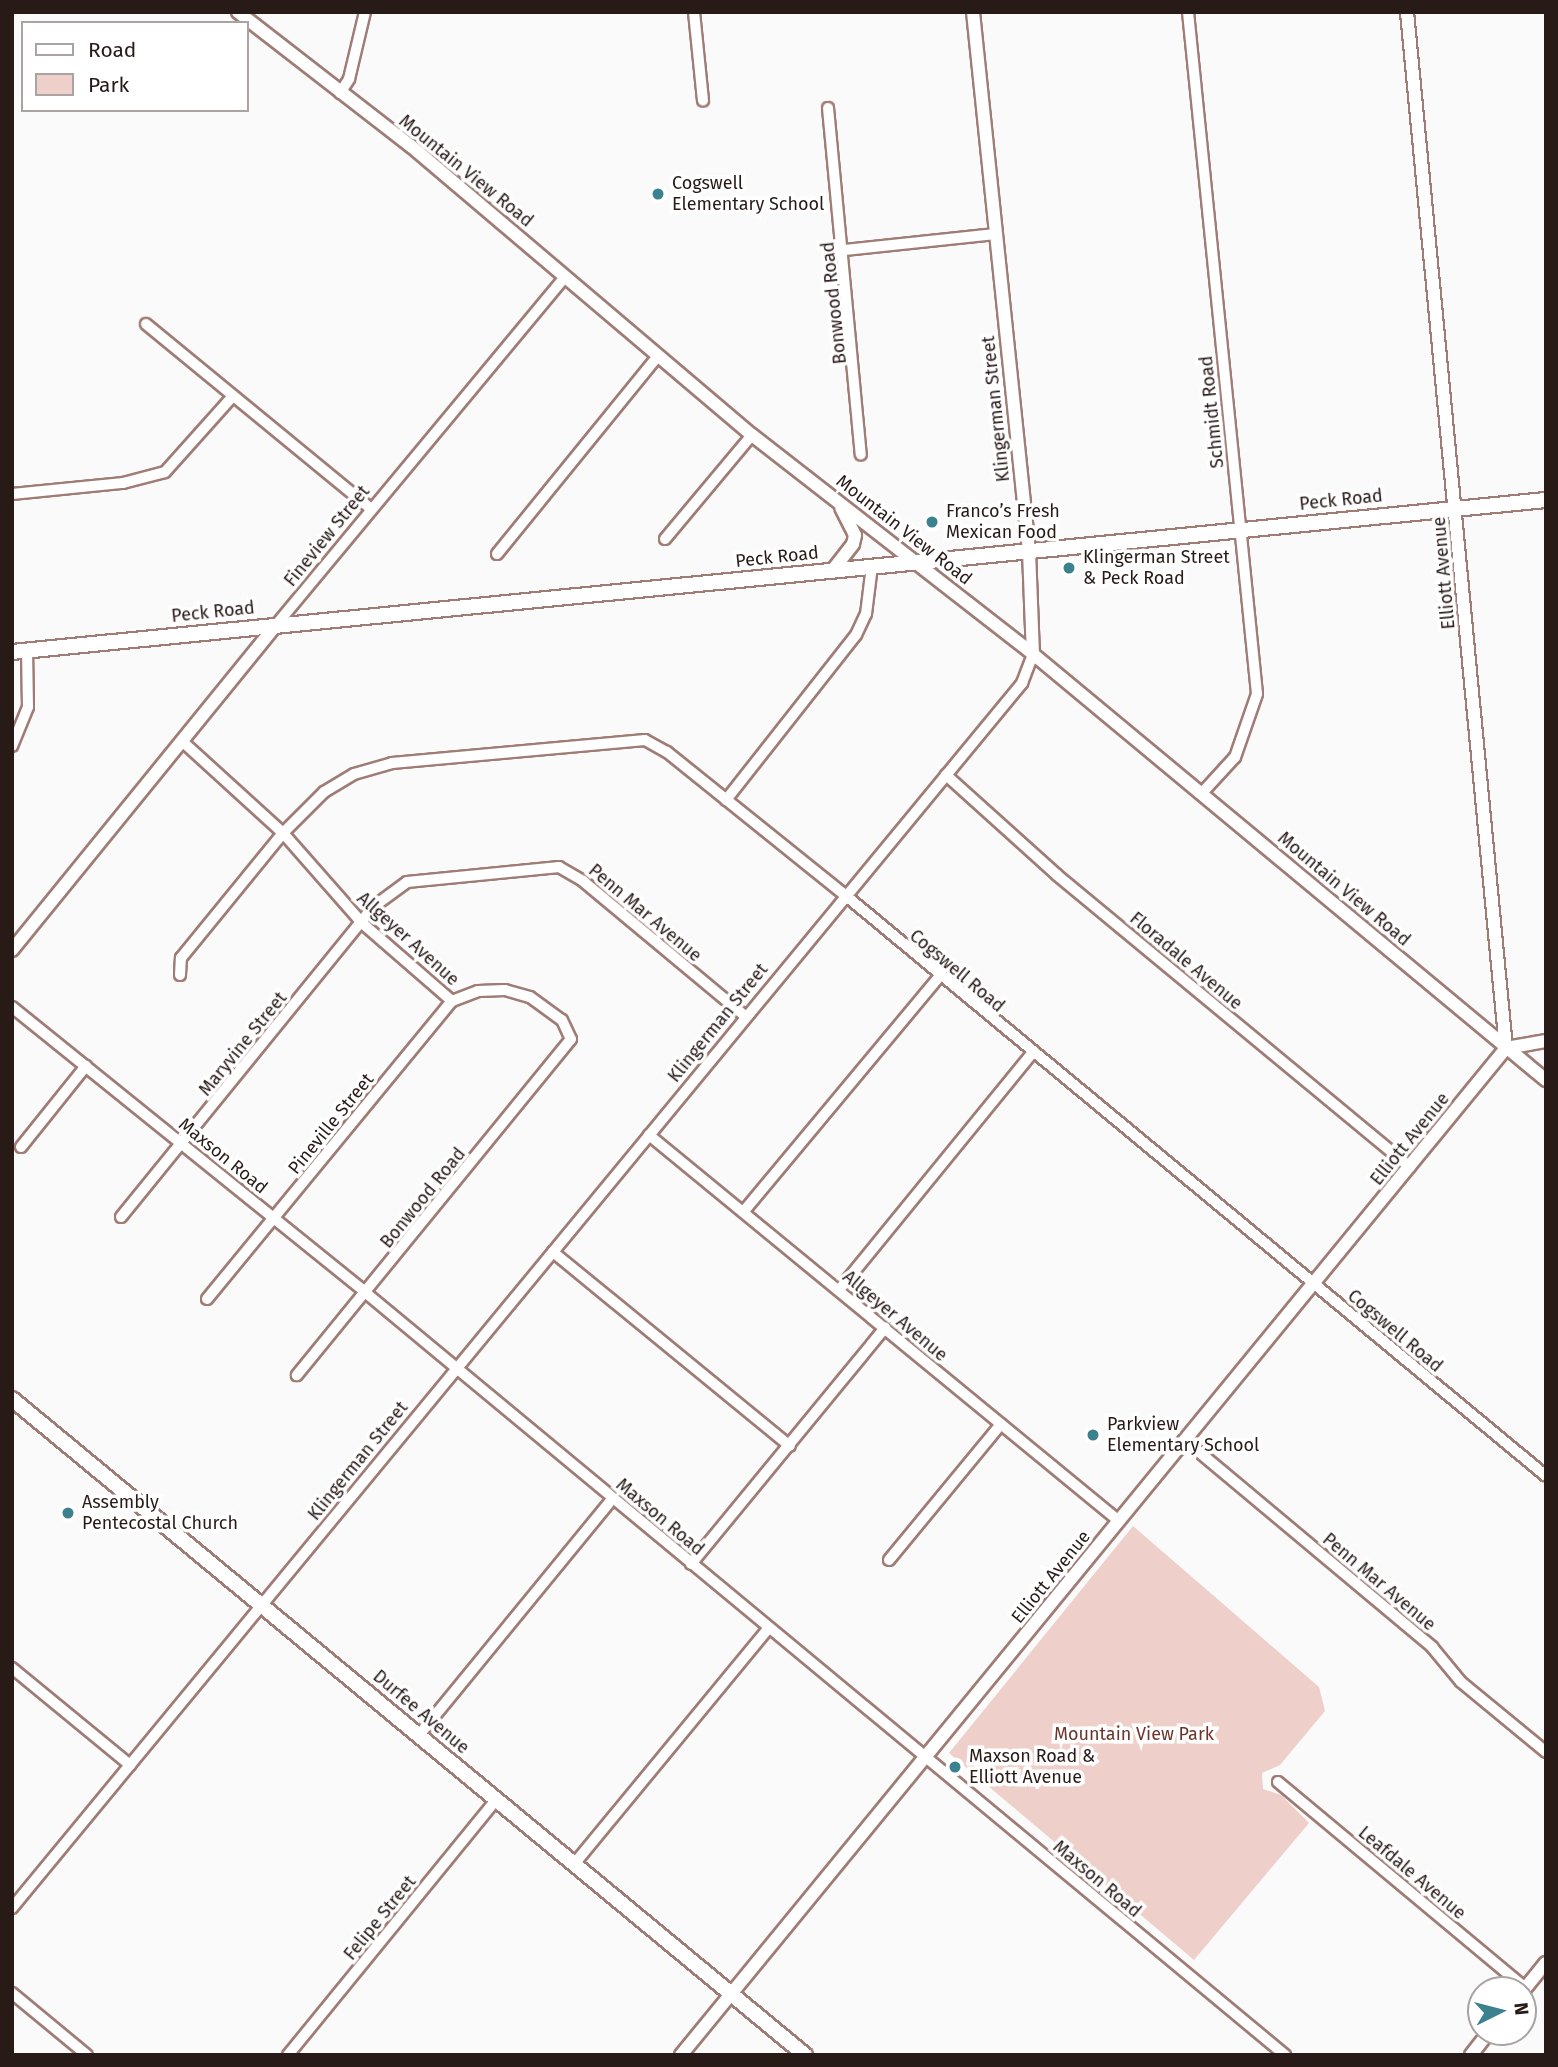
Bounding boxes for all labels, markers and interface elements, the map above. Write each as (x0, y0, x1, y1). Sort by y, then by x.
legend (21, 21, 248, 112)
text: Road (88, 37, 136, 63)
text: Park (88, 72, 129, 98)
street label: Mountain View Road (395, 110, 537, 232)
place label: Cogswell Elementary School (672, 173, 824, 216)
marker: Cogswell Elementary School (650, 186, 666, 202)
street label: Bonwood Road (817, 241, 851, 365)
street label: Klingerman Street (978, 335, 1014, 483)
street label: Schmidt Road (1195, 355, 1229, 469)
street label: Mountain View Road (832, 470, 976, 590)
street label: Fineview Street (280, 481, 374, 591)
street label: Peck Road (1298, 485, 1384, 515)
place label: Franco’s Fresh Mexican Food (946, 501, 1060, 544)
marker: Franco’s Fresh Mexican Food (924, 514, 940, 530)
street label: Elliott Avenue (1428, 516, 1460, 630)
street label: Peck Road (734, 542, 820, 572)
place label: Klingerman Street & Peck Road (1083, 547, 1230, 590)
marker: Klingerman Street & Peck Road (1061, 560, 1077, 576)
street label: Peck Road (170, 597, 256, 627)
street label: Mountain View Road (1273, 827, 1415, 951)
street label: Penn Mar Avenue (584, 859, 706, 967)
street label: Allgeyer Avenue (353, 888, 463, 990)
street label: Floradale Avenue (1125, 908, 1247, 1014)
street label: Cogswell Road (905, 925, 1009, 1017)
street label: Klingerman Street (663, 959, 773, 1087)
street label: Maryvine Street (194, 988, 292, 1100)
street label: Pineville Street (284, 1069, 378, 1179)
street label: Elliott Avenue (1366, 1088, 1454, 1190)
street label: Maxson Road (174, 1114, 272, 1198)
street label: Bonwood Road (376, 1143, 470, 1253)
street label: Allgeyer Avenue (838, 1266, 952, 1366)
street label: Cogswell Road (1343, 1285, 1447, 1377)
street label: Klingerman Street (303, 1397, 413, 1525)
place label: Parkview Elementary School (1107, 1414, 1259, 1456)
marker: Parkview Elementary School (1085, 1427, 1101, 1443)
street label: Maxson Road (612, 1474, 708, 1560)
place label: Assembly Pentecostal Church (82, 1492, 238, 1534)
marker: Assembly Pentecostal Church (60, 1505, 76, 1521)
street label: Elliott Avenue (1007, 1526, 1095, 1628)
street label: Penn Mar Avenue (1318, 1528, 1440, 1636)
street label: Durfee Avenue (368, 1665, 474, 1759)
park label: Mountain View Park (1054, 1723, 1214, 1745)
place label: Maxson Road & Elliott Avenue (969, 1746, 1095, 1788)
marker: Maxson Road & Elliott Avenue (947, 1759, 963, 1775)
street label: Leafdale Avenue (1354, 1822, 1470, 1924)
street label: Maxson Road (1049, 1836, 1145, 1922)
street label: Felipe Street (339, 1871, 421, 1965)
north arrow (1467, 1976, 1537, 2046)
text: N (1509, 2001, 1533, 2016)

